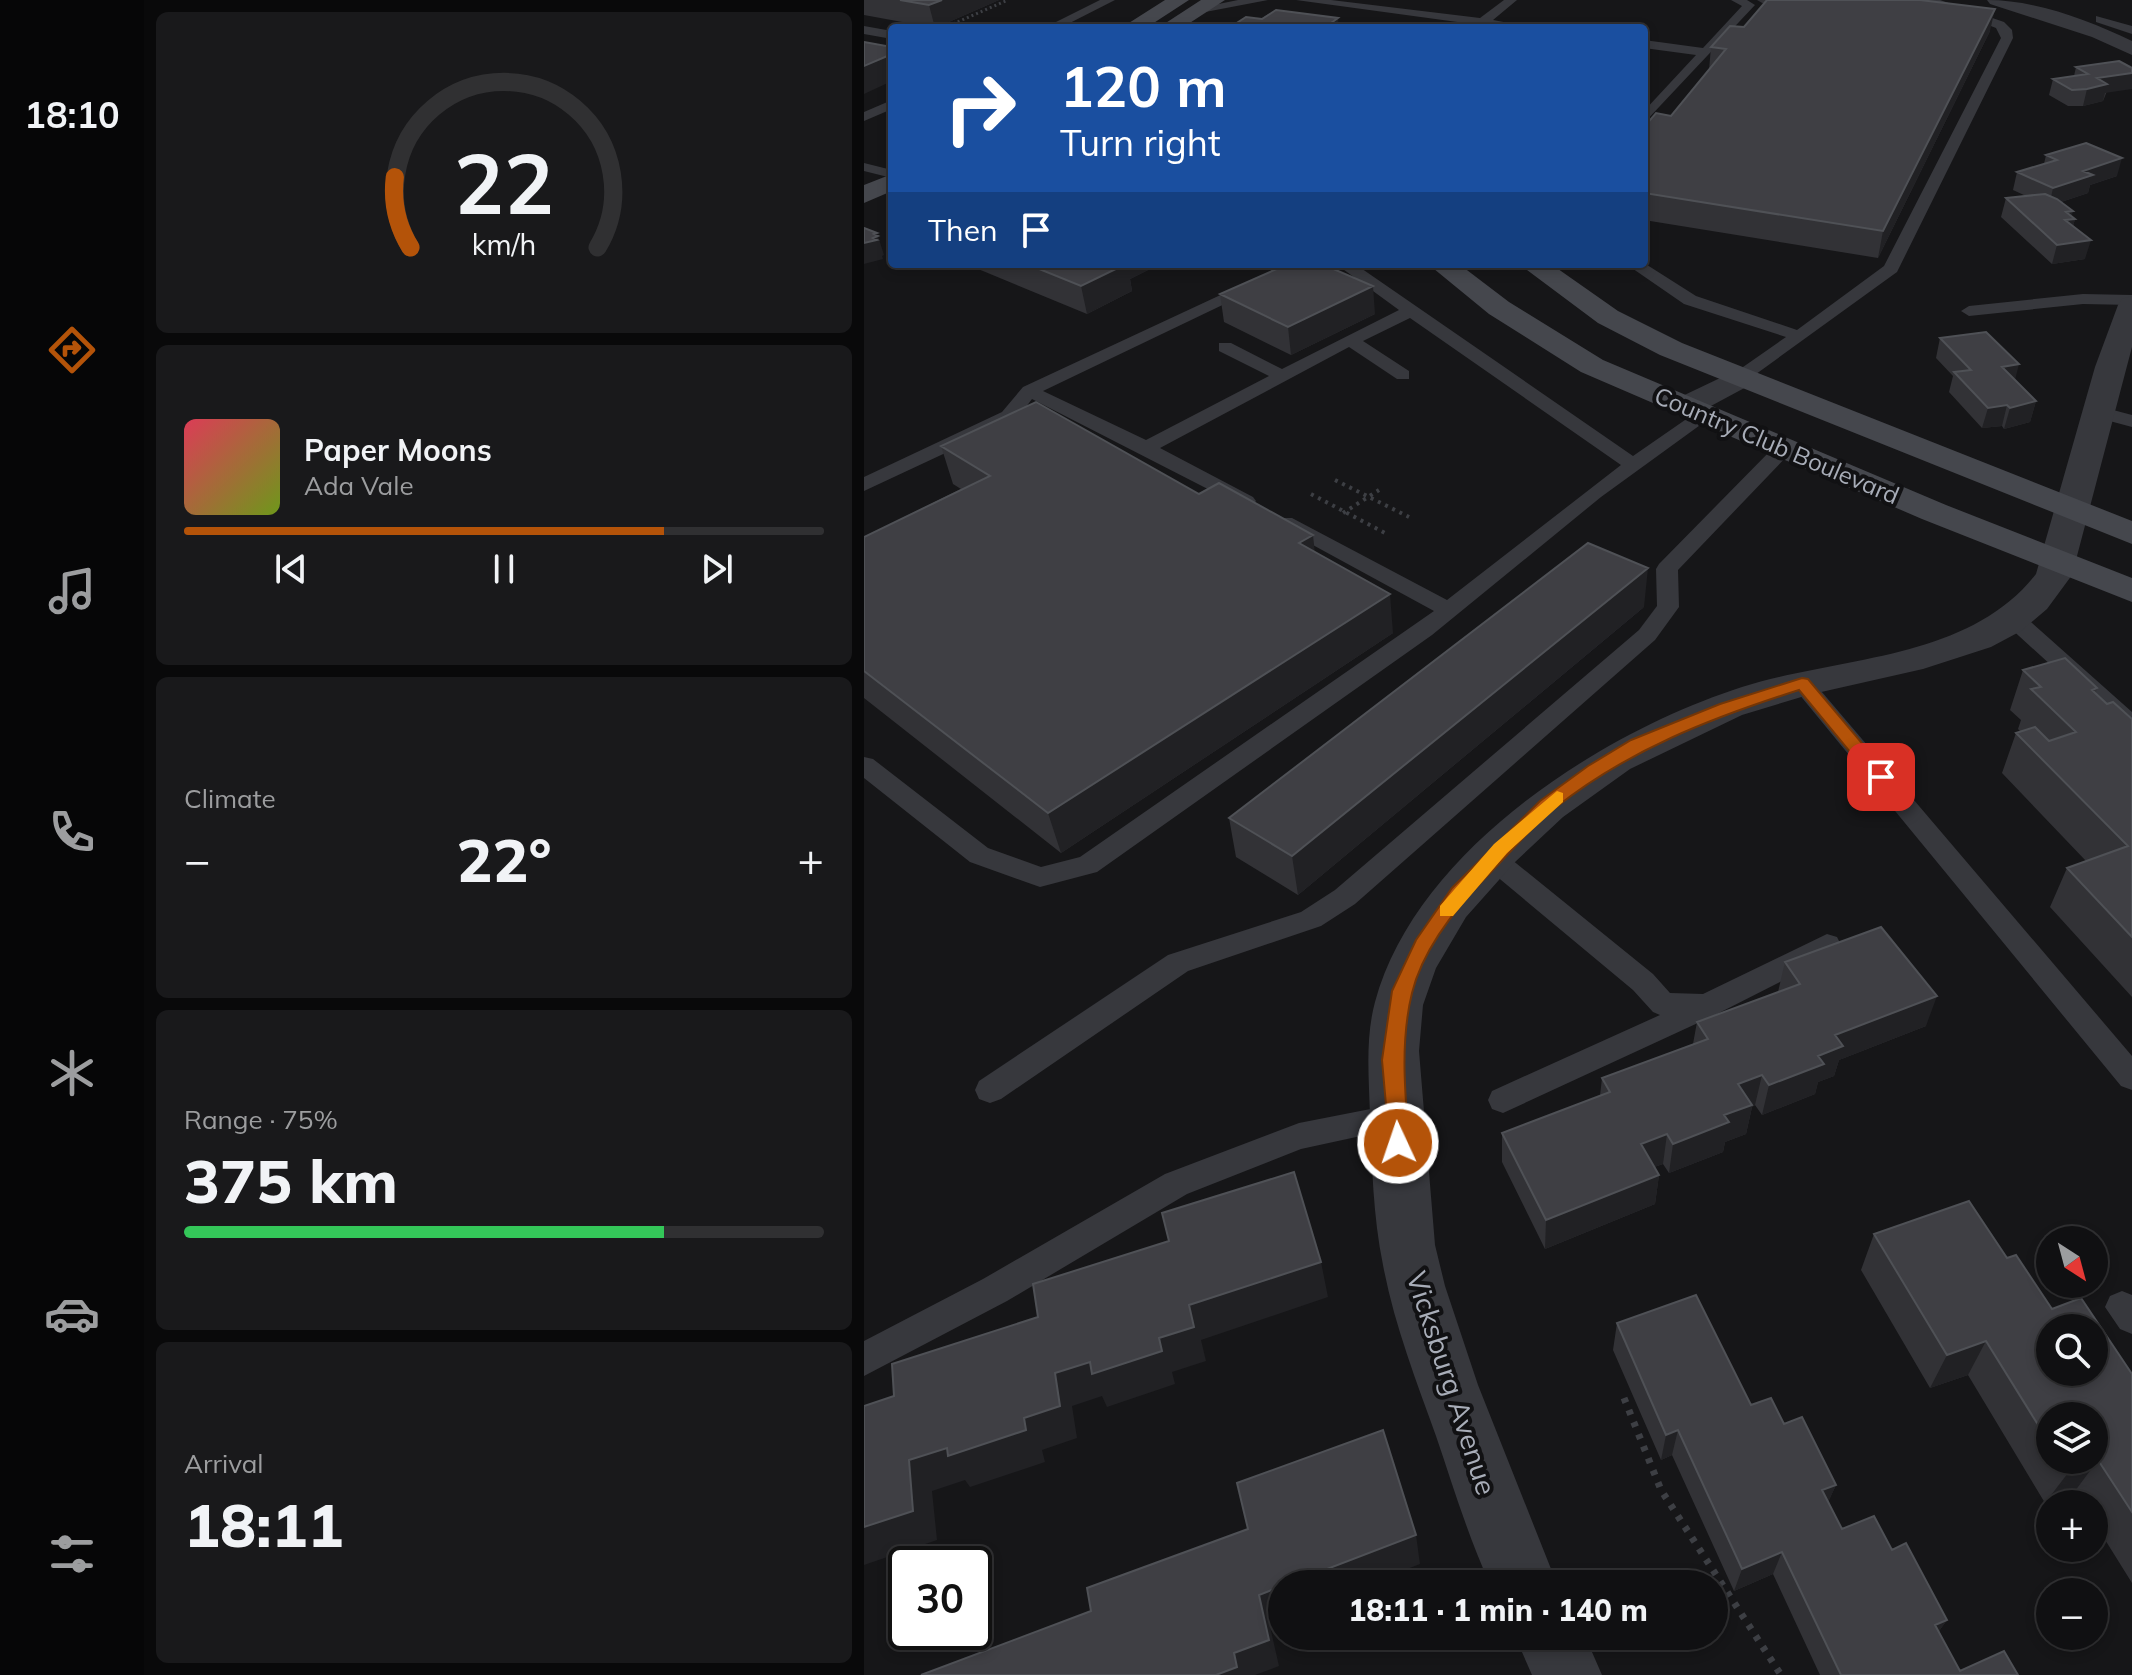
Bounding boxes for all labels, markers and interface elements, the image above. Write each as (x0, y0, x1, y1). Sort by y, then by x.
text: 120 m (1060, 51, 1227, 121)
icon: right (928, 56, 1032, 160)
text: 18:10 (24, 92, 120, 137)
text: Turn right (1060, 120, 1221, 165)
text: 22 (454, 130, 554, 235)
icon: arrive (1014, 208, 1058, 252)
text: Then (928, 211, 998, 249)
text: km/h (472, 226, 536, 262)
icon: directions (44, 322, 100, 378)
street label: Country Club Boulevard (1650, 380, 1904, 510)
text: Paper Moons (304, 431, 492, 469)
text: Ada Vale (304, 469, 414, 502)
icon: previous (269, 547, 313, 591)
icon: pause (482, 547, 526, 591)
icon: next (695, 547, 739, 591)
icon: music (44, 563, 100, 619)
pin (1847, 743, 1915, 811)
icon: arrive (1859, 755, 1903, 799)
text: Climate (184, 782, 276, 815)
icon: phone (44, 804, 100, 860)
text: 22° (456, 822, 552, 897)
text: − (184, 832, 210, 887)
text: + (798, 832, 824, 887)
icon: climate (44, 1045, 100, 1101)
position arrow (1356, 1101, 1440, 1185)
text: Range · 75% (184, 1103, 338, 1136)
text: 375 km (184, 1143, 398, 1218)
north arrow (2036, 1226, 2108, 1298)
map controls (2036, 1226, 2108, 1650)
street label: Vicksburg Avenue (1399, 1267, 1505, 1499)
icon: car (44, 1286, 100, 1342)
button: search (2036, 1314, 2108, 1386)
button: layers (2036, 1402, 2108, 1474)
text: Arrival (184, 1447, 264, 1480)
text: 18:11 (184, 1487, 344, 1562)
button: + (2036, 1490, 2108, 1562)
icon: filters (44, 1526, 100, 1582)
speed limit sign: 30 (888, 1546, 992, 1650)
button: − (2036, 1578, 2108, 1650)
text: 18:11 · 1 min · 140 m (1348, 1591, 1648, 1629)

